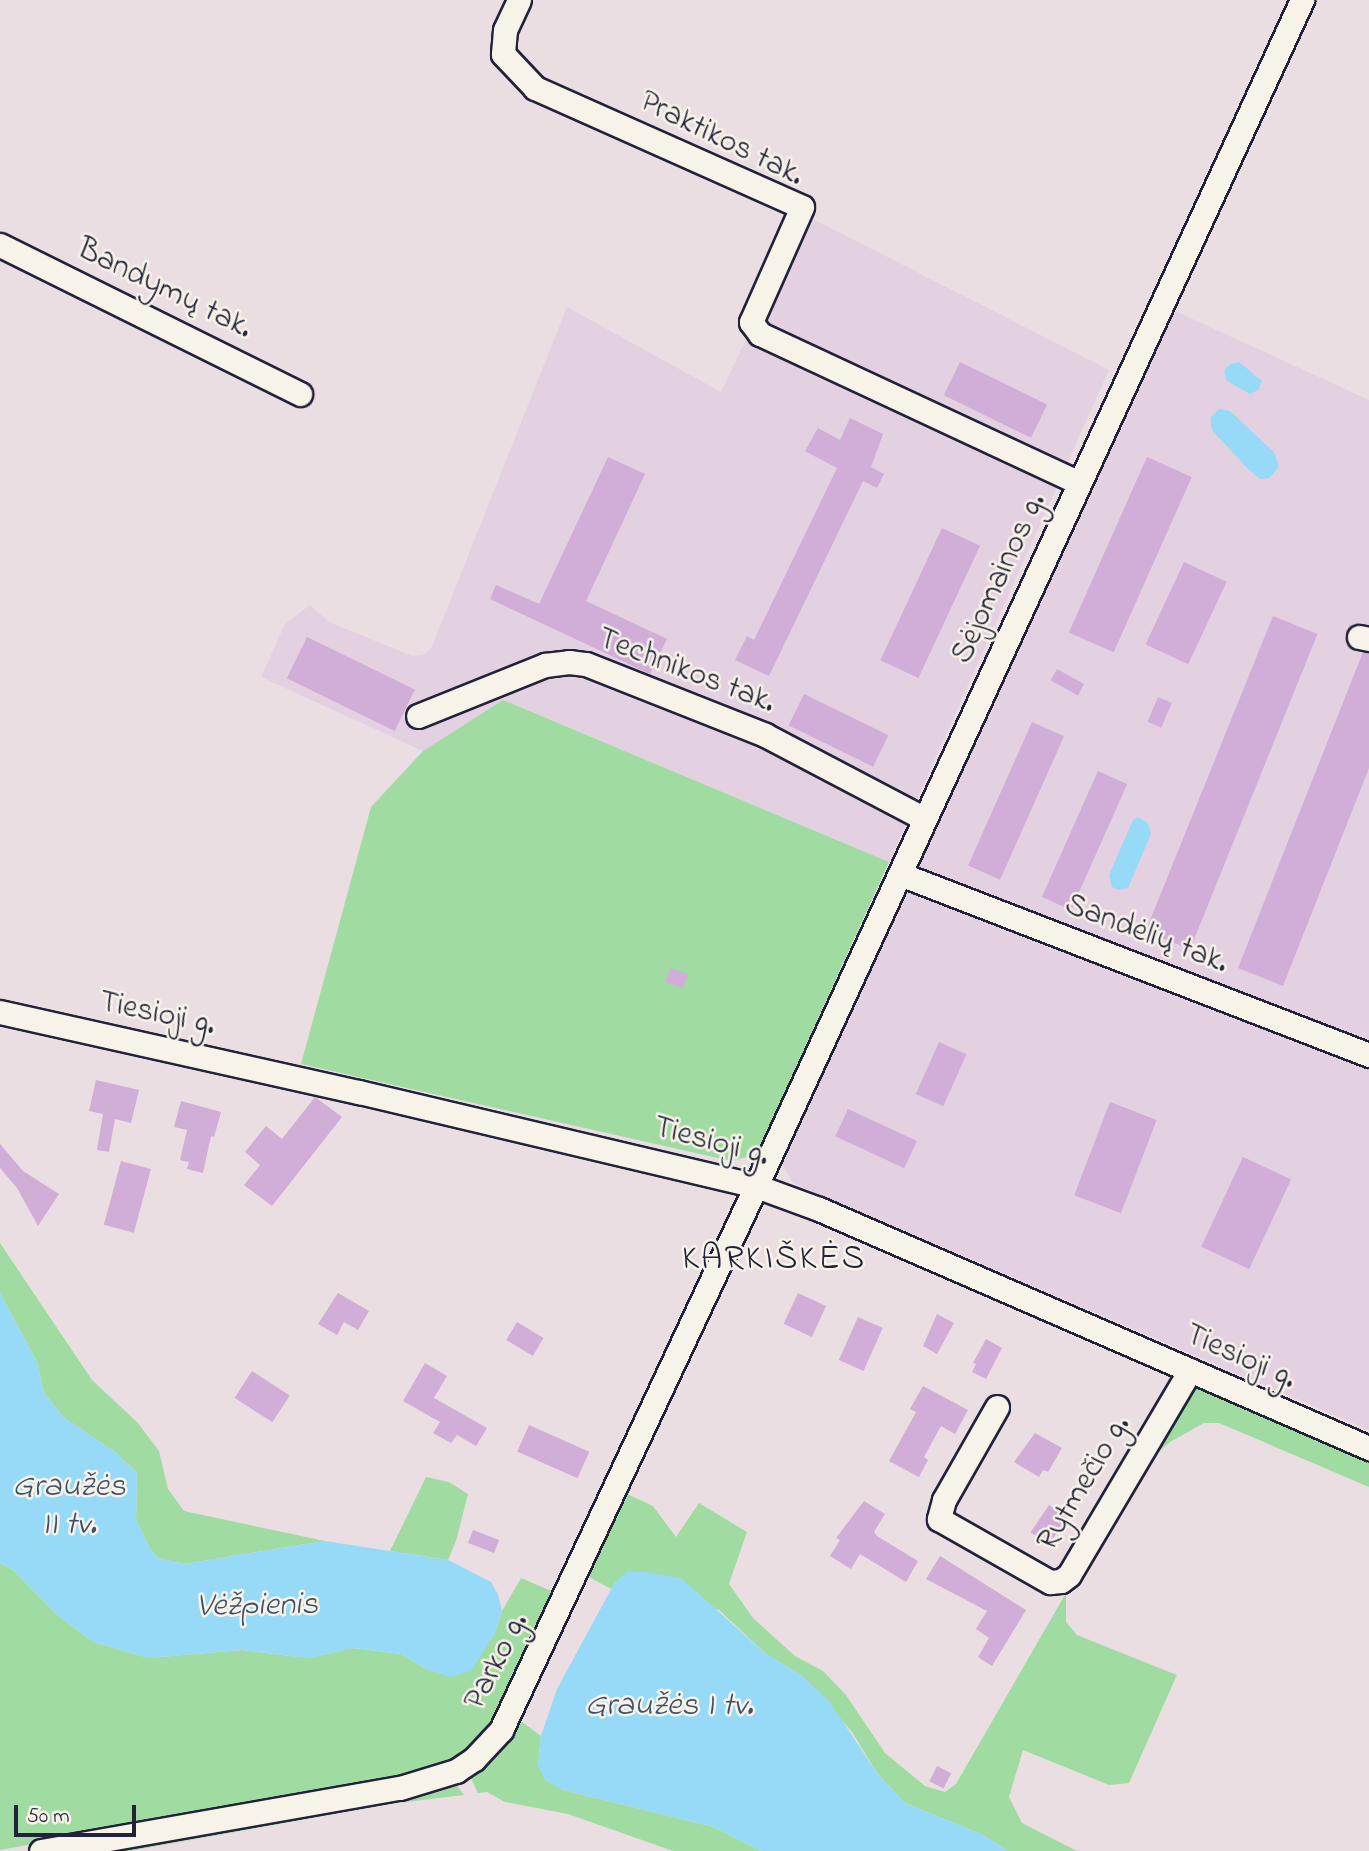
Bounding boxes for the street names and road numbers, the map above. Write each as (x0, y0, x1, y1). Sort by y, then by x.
street label: Praktikos tak. (633, 84, 809, 196)
street label: Bandymų tak. (70, 231, 258, 349)
street label: Sėjomainos g. (944, 488, 1056, 670)
street label: Technikos tak. (592, 621, 780, 723)
street label: Sandėlių tak. (1059, 886, 1233, 984)
street label: Tiesioji g. (96, 984, 218, 1046)
street label: Tiesioji g. (649, 1109, 773, 1177)
street label: Tiesioji g. (1178, 1317, 1302, 1399)
street label: Rytmečio g. (1030, 1409, 1140, 1559)
street label: Parko g. (457, 1607, 539, 1717)

